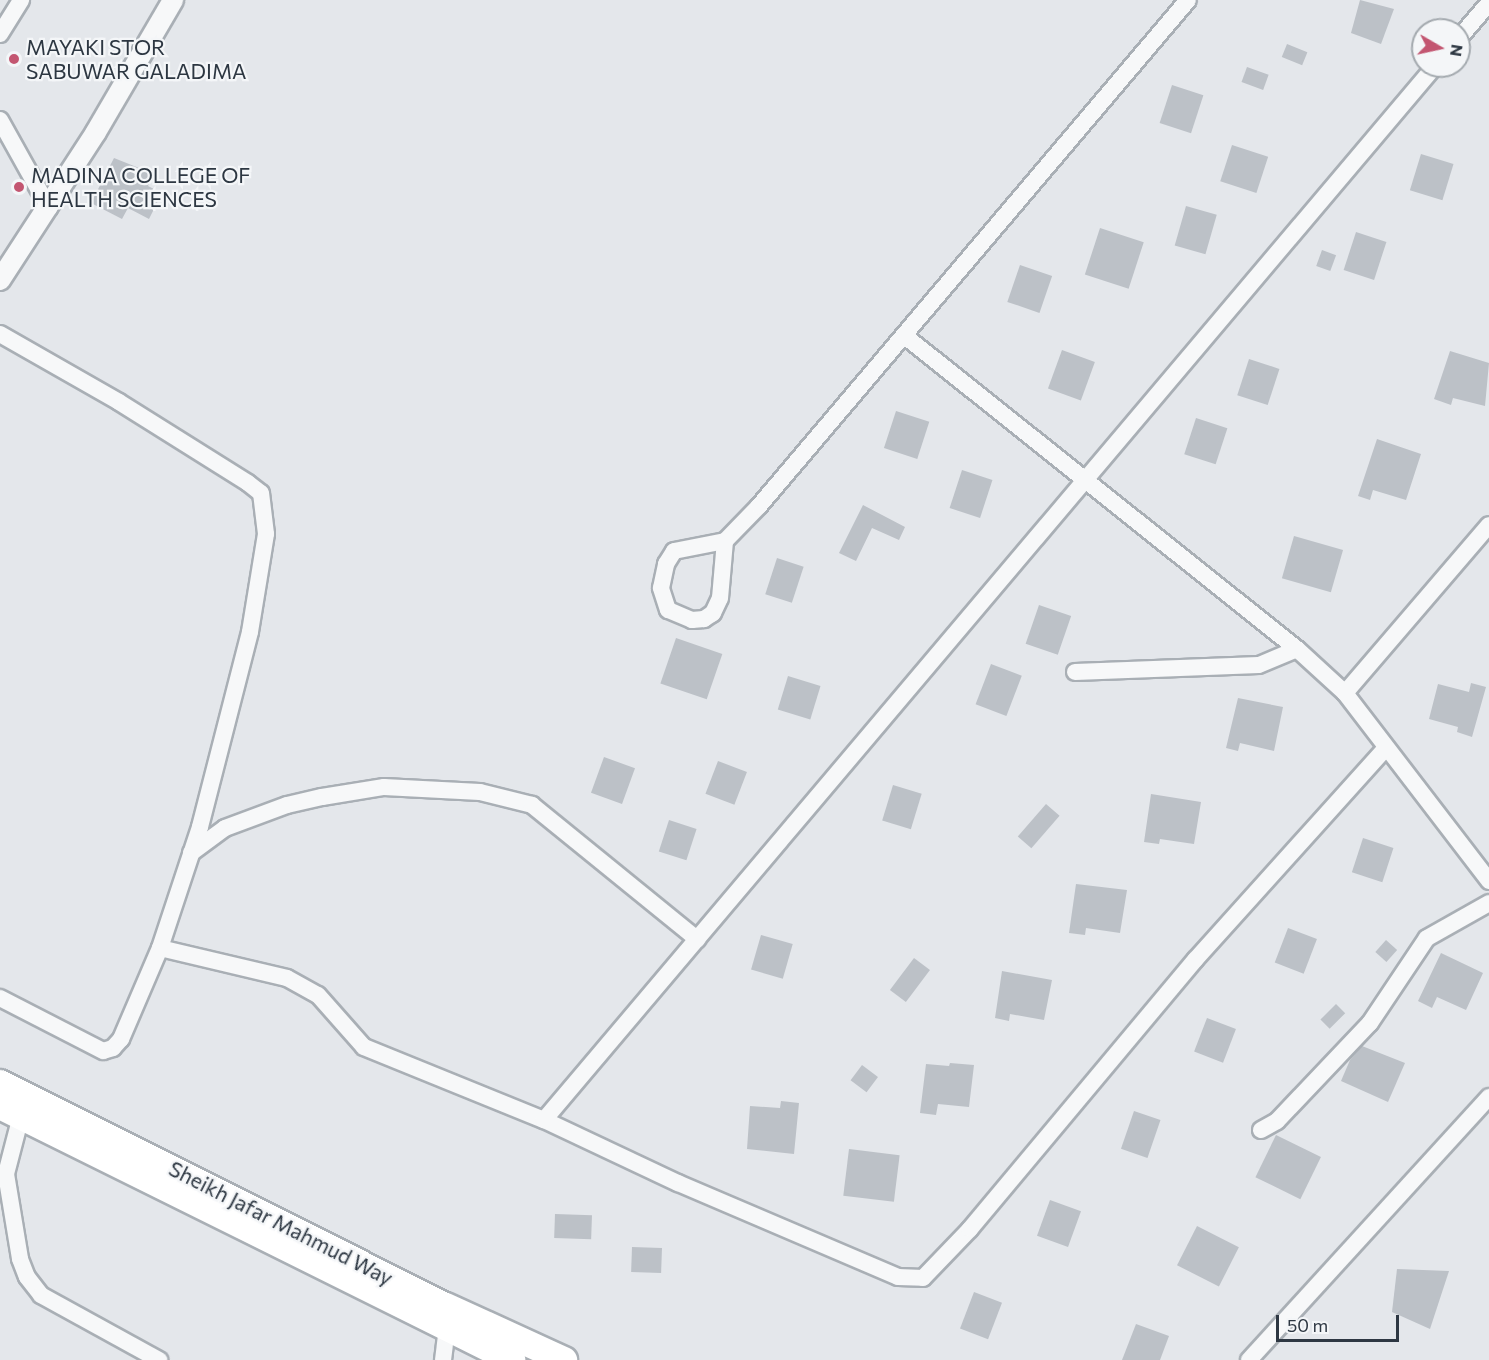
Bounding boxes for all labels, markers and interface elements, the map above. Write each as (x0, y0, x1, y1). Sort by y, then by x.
north arrow (1411, 18, 1471, 78)
place label: MAYAKI STOR SABUWAR GALADIMA (26, 34, 247, 84)
text: N (1447, 43, 1468, 58)
marker: MAYAKI STOR SABUWAR GALADIMA (7, 52, 21, 66)
place label: MADINA COLLEGE OF HEALTH SCIENCES (31, 162, 250, 212)
marker: MADINA COLLEGE OF HEALTH SCIENCES (12, 180, 26, 194)
street label: Sheikh Jafar Mahmud Way (165, 1156, 397, 1290)
scale bar (1279, 1303, 1402, 1341)
text: 50 m (1287, 1314, 1328, 1336)

